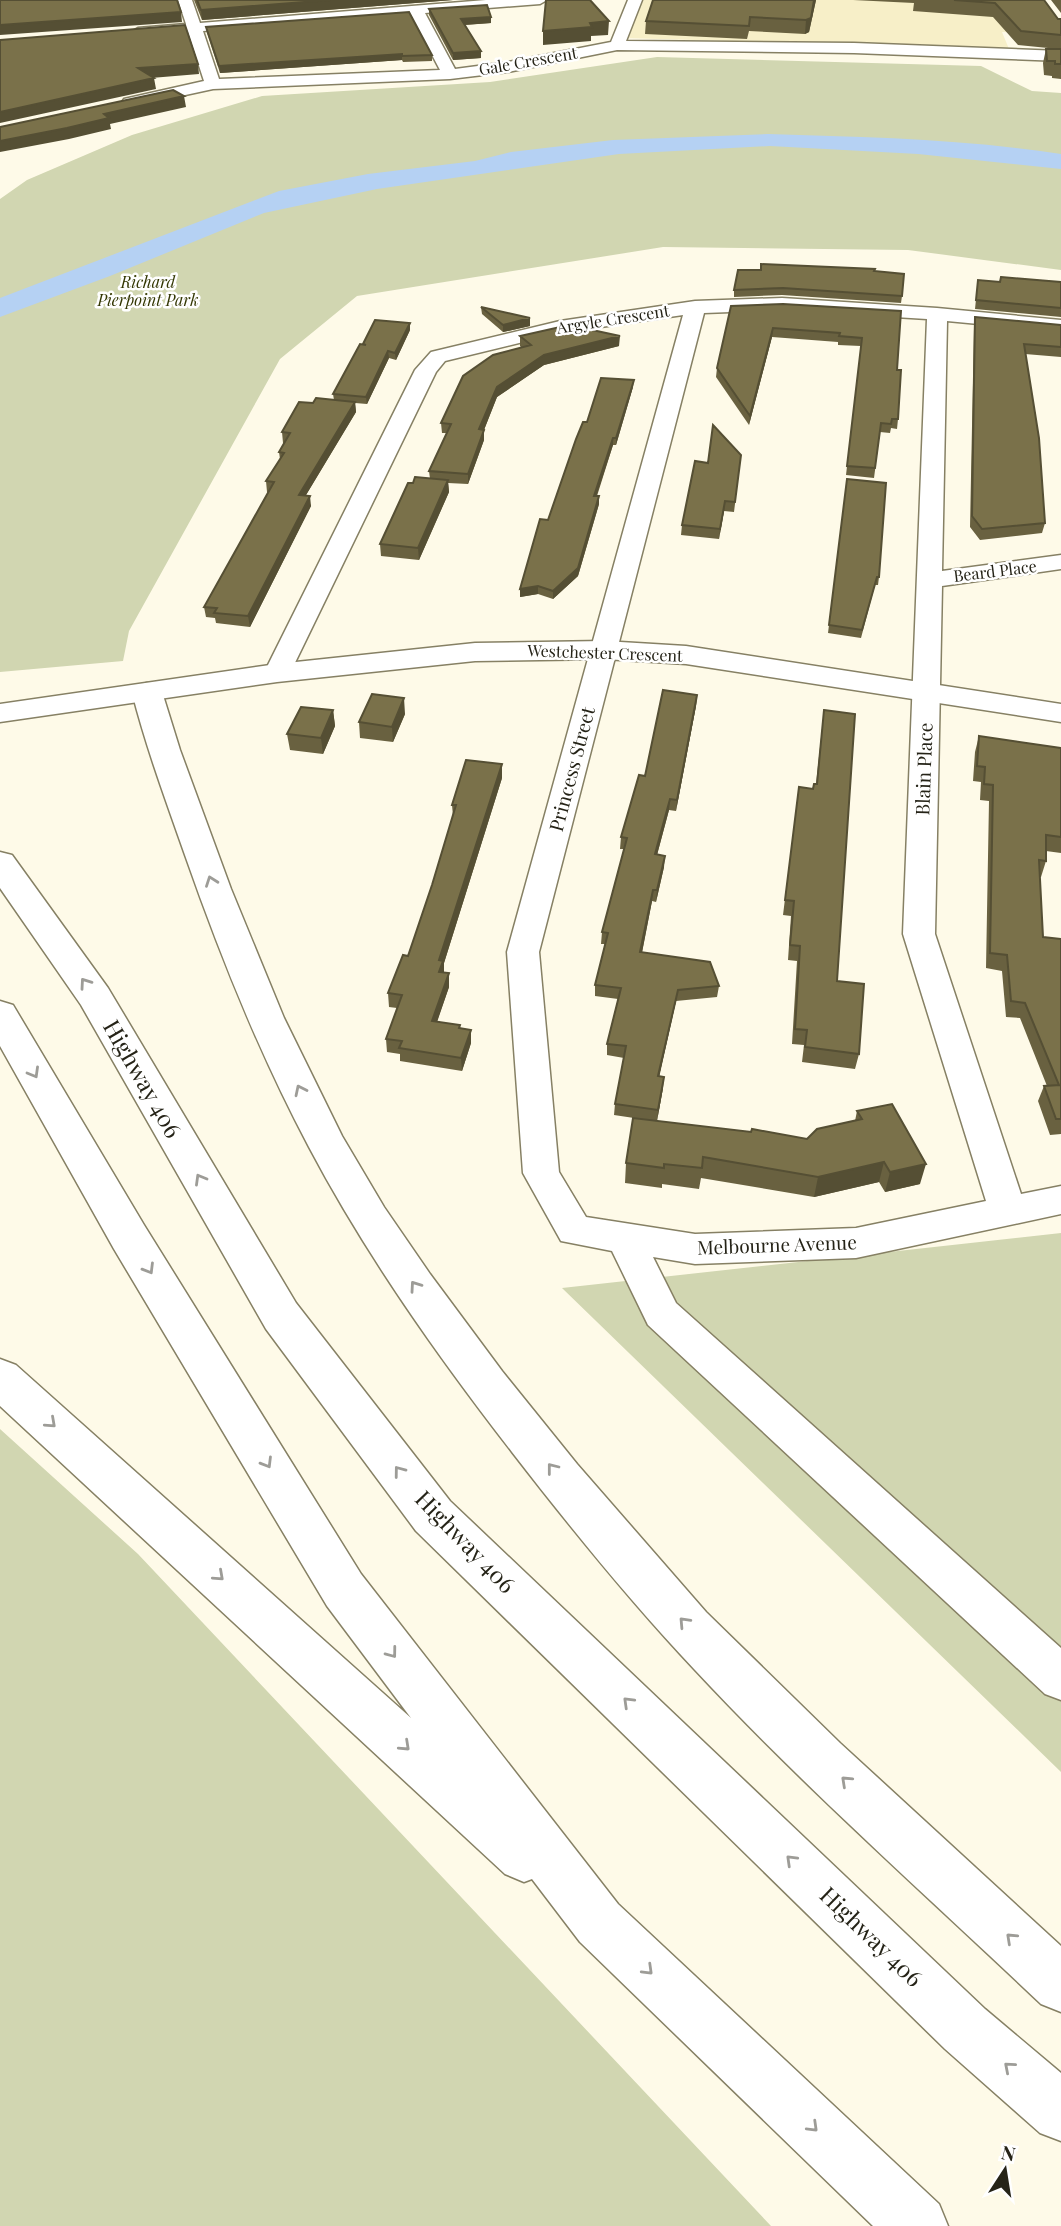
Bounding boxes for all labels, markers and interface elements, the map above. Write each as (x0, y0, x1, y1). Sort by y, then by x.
street label: Gale Crescent (477, 41, 579, 80)
park label: Richard Pierpoint Park (97, 271, 198, 310)
street label: Argyle Crescent (554, 299, 671, 338)
street label: Beard Place (952, 555, 1038, 586)
street label: Westchester Crescent (526, 639, 683, 666)
street label: Princess Street (542, 703, 600, 834)
street label: Blain Place (908, 722, 938, 816)
one-way arrow (205, 875, 219, 887)
one-way arrow (81, 978, 93, 991)
street label: Highway 406 (97, 1013, 190, 1143)
one-way arrow (26, 1065, 39, 1078)
one-way arrow (294, 1085, 308, 1097)
one-way arrow (195, 1173, 208, 1186)
street label: Melbourne Avenue (697, 1228, 857, 1260)
one-way arrow (141, 1261, 154, 1274)
one-way arrow (410, 1281, 423, 1294)
one-way arrow (43, 1415, 56, 1428)
one-way arrow (259, 1456, 272, 1469)
one-way arrow (547, 1463, 560, 1475)
one-way arrow (394, 1466, 407, 1479)
street label: Highway 406 (409, 1483, 523, 1599)
one-way arrow (211, 1568, 224, 1580)
one-way arrow (680, 1617, 693, 1630)
one-way arrow (384, 1645, 397, 1658)
one-way arrow (623, 1697, 636, 1710)
one-way arrow (397, 1738, 410, 1750)
one-way arrow (841, 1777, 854, 1790)
one-way arrow (787, 1855, 800, 1868)
street label: Highway 406 (814, 1879, 930, 1993)
one-way arrow (1006, 1933, 1019, 1946)
one-way arrow (640, 1962, 653, 1975)
one-way arrow (1005, 2063, 1018, 2075)
one-way arrow (805, 2119, 818, 2132)
north arrow (970, 2135, 1040, 2205)
text: N (999, 2138, 1018, 2167)

